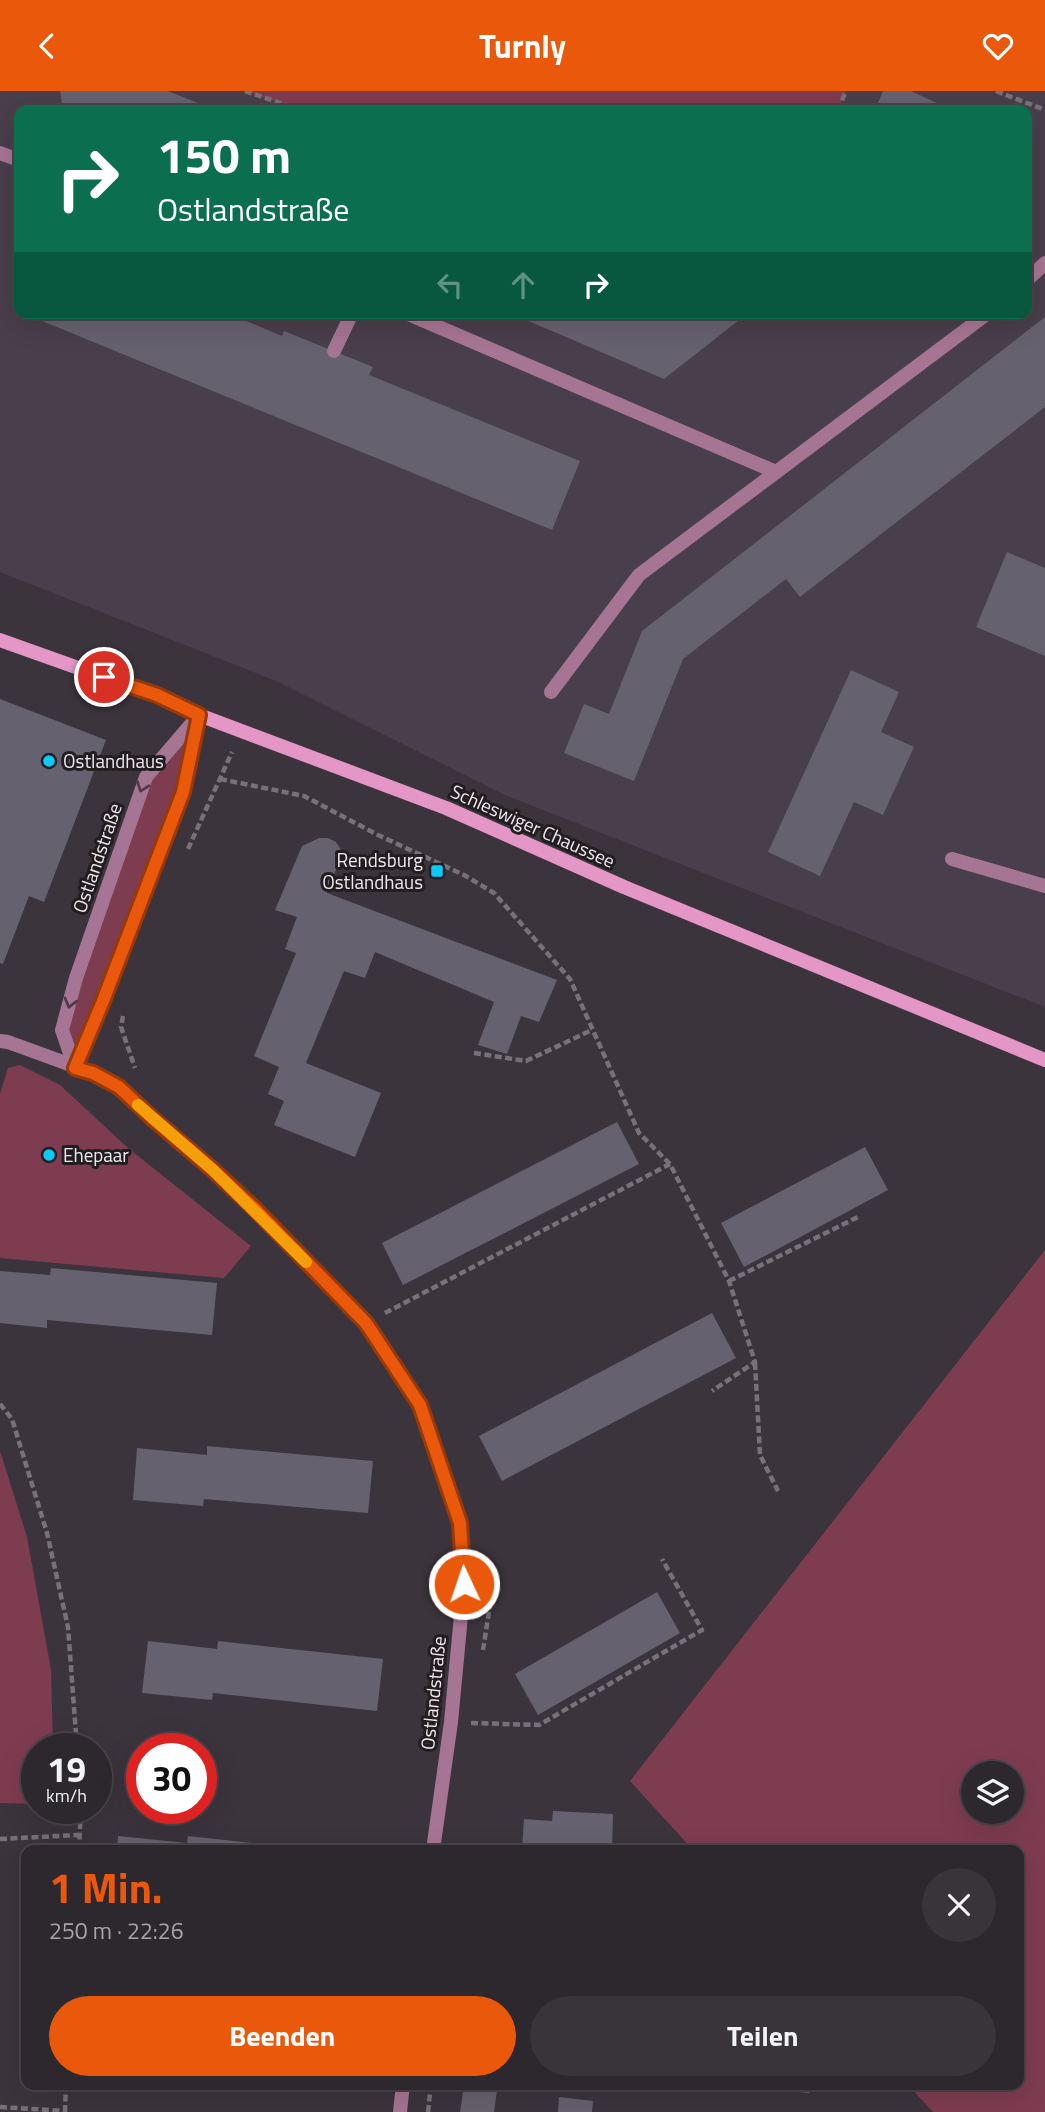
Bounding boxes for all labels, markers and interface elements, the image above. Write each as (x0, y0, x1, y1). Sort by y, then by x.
text: Turnly (479, 22, 566, 70)
icon: back (28, 27, 66, 65)
icon: heart (979, 27, 1017, 65)
text: 150 m (157, 117, 291, 192)
icon: right (42, 133, 133, 224)
text: Ostlandstraße (157, 185, 350, 233)
icon: left (431, 266, 469, 304)
icon: ahead (504, 266, 542, 304)
icon: right (577, 266, 615, 304)
pin (74, 647, 134, 707)
icon: arrive (85, 658, 123, 696)
place label: Ostlandhaus (63, 746, 164, 775)
marker: Ostlandhaus (41, 753, 57, 769)
street label: Schleswiger Chaussee (446, 776, 620, 875)
one-way arrow (136, 781, 150, 793)
street label: Ostlandstraße (64, 799, 129, 917)
place label: Rendsburg Ostlandhaus (322, 845, 423, 896)
marker: Rendsburg Ostlandhaus (429, 863, 445, 879)
one-way arrow (64, 997, 78, 1009)
place label: Ehepaar (63, 1140, 129, 1169)
marker: Ehepaar (41, 1147, 57, 1163)
position arrow (427, 1547, 501, 1621)
street label: Ostlandstraße (412, 1635, 453, 1751)
speed limit sign: 30 (126, 1733, 217, 1824)
text: 19 (47, 1742, 86, 1796)
map controls (961, 1761, 1024, 1824)
button: layers (961, 1761, 1024, 1824)
text: km/h (46, 1782, 87, 1809)
text: 1 Min. (49, 1855, 163, 1919)
button: close (922, 1868, 996, 1942)
text: 250 m · 22:26 (49, 1913, 184, 1948)
button: Beenden (49, 1996, 516, 2076)
button: Teilen (530, 1996, 996, 2076)

